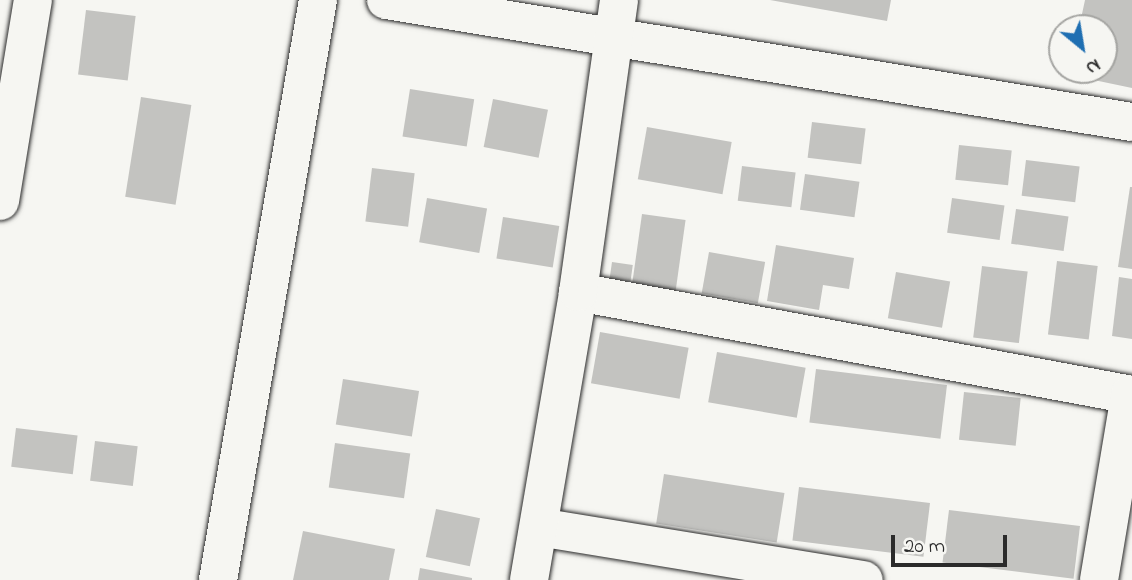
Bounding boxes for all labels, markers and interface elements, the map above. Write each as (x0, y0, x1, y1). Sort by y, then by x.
north arrow (1048, 14, 1118, 84)
text: N (1080, 51, 1105, 81)
scale bar (894, 520, 1010, 564)
text: 20 m (904, 532, 945, 562)

